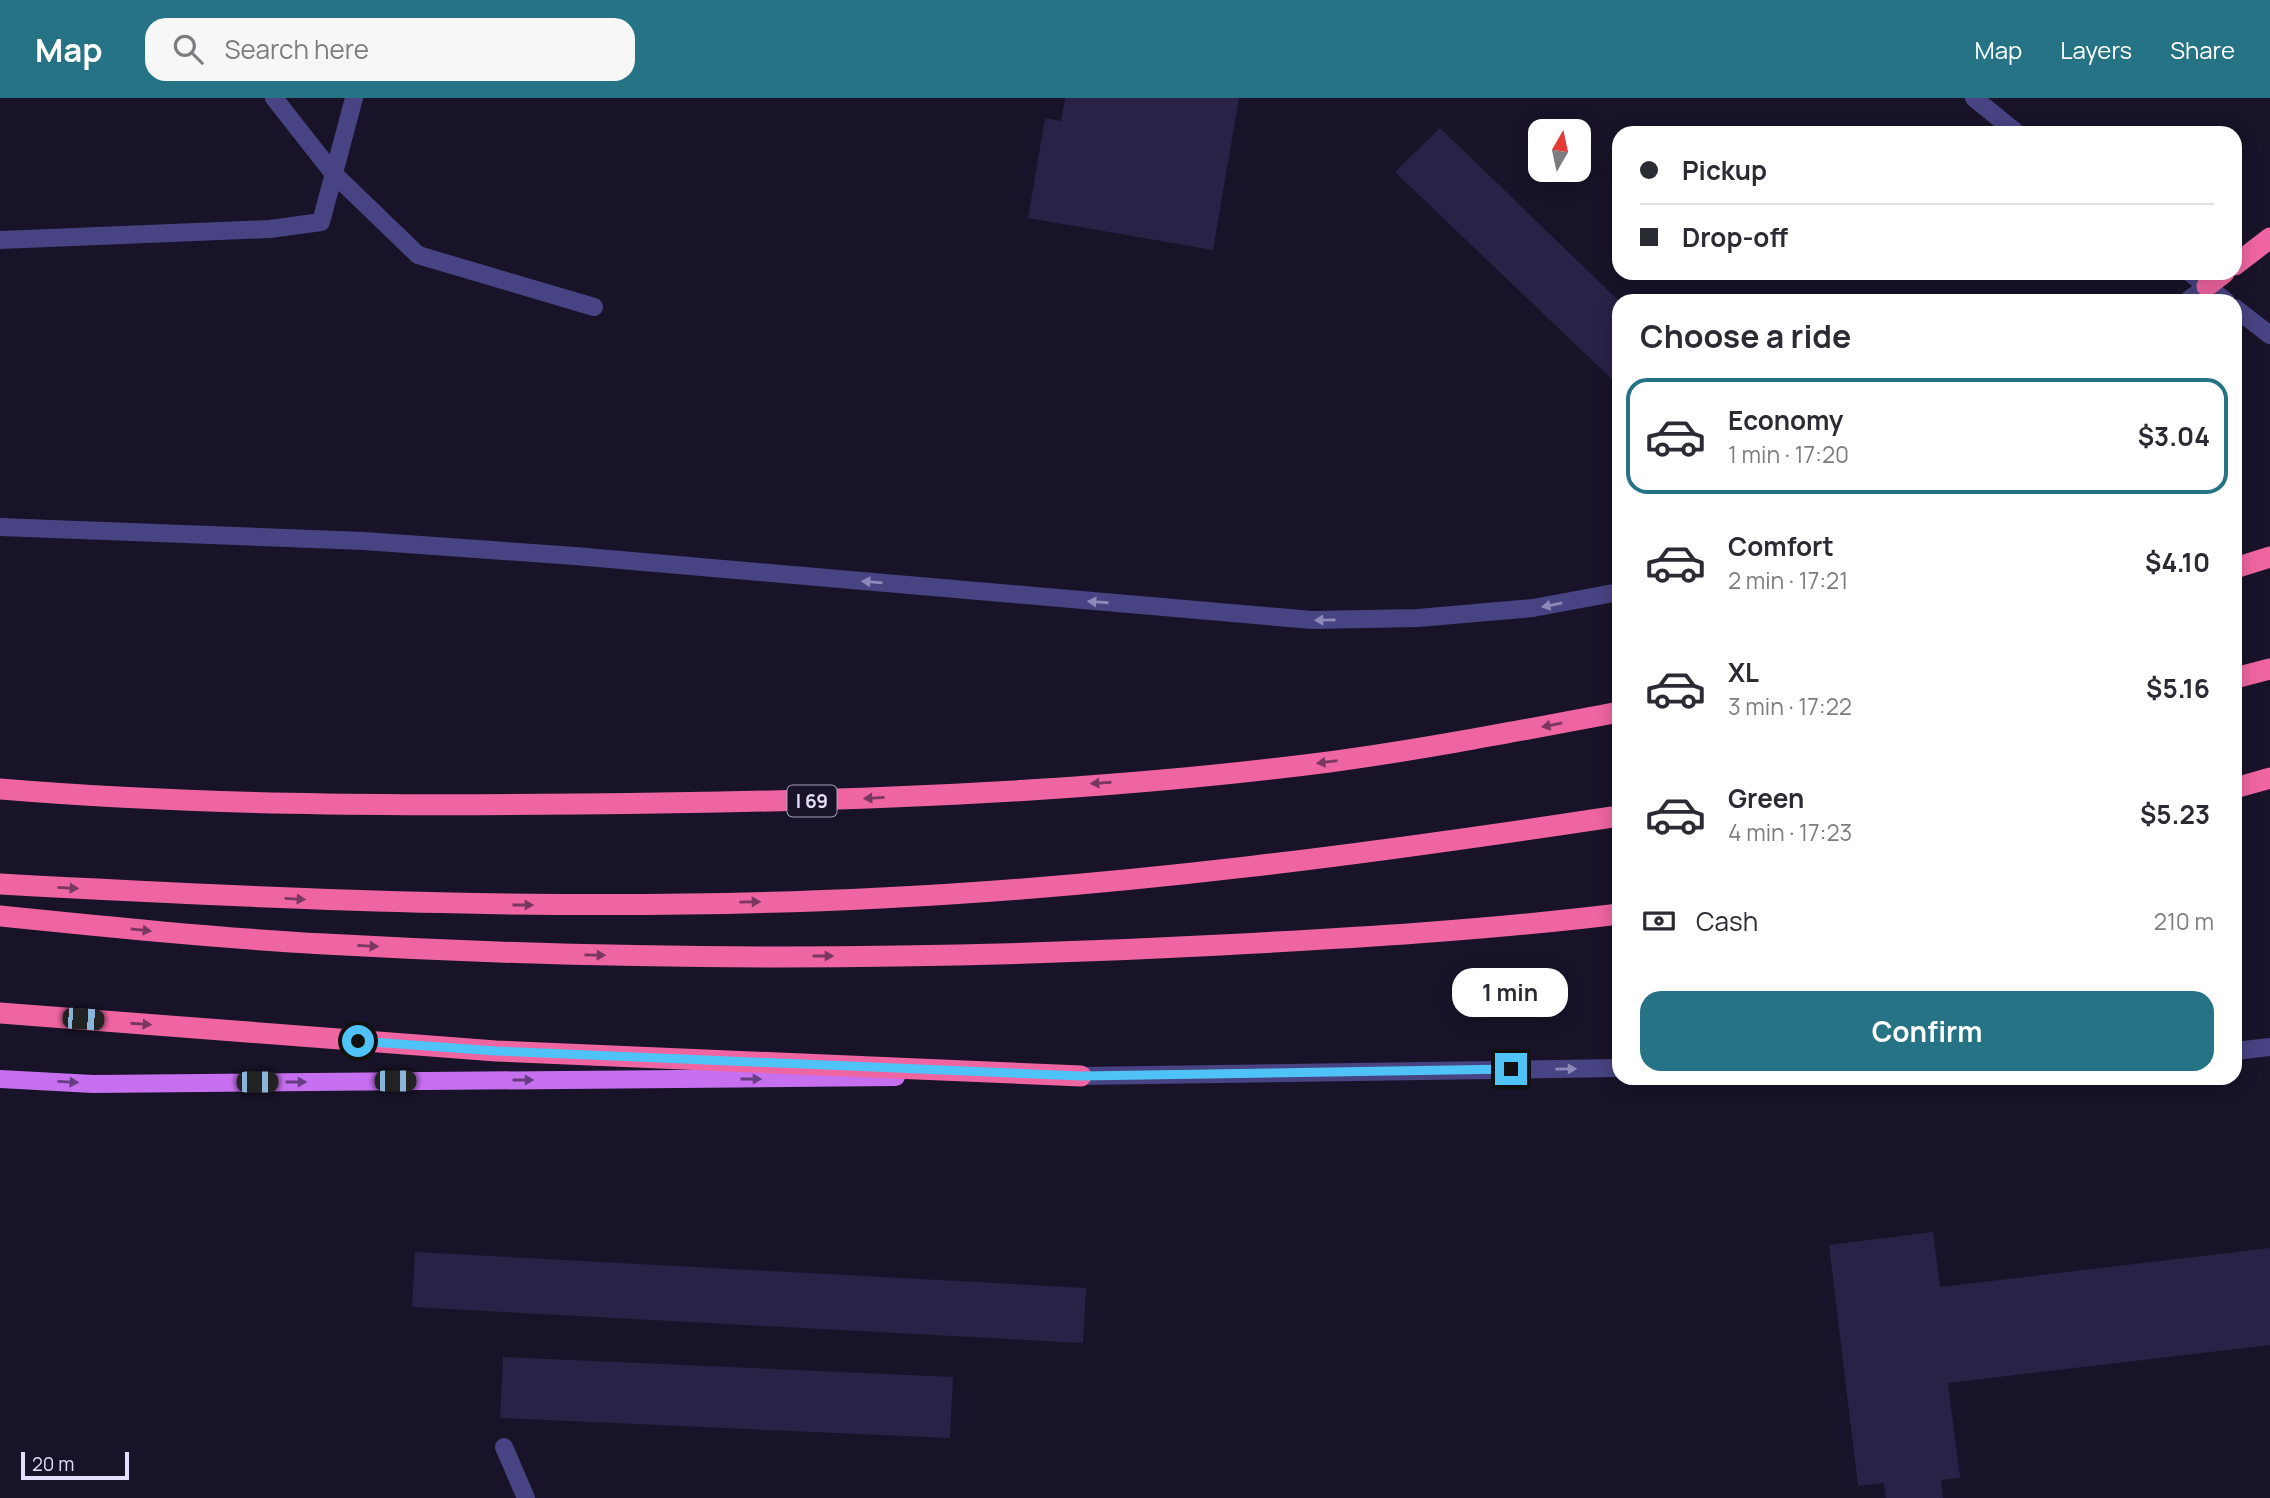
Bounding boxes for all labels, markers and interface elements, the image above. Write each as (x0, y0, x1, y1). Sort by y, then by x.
search box (145, 18, 635, 81)
text: Map (35, 27, 103, 72)
icon: search (169, 30, 207, 68)
text: Search here (225, 31, 369, 67)
text: Map (1975, 33, 2022, 66)
text: Layers (2060, 33, 2132, 66)
text: Share (2170, 33, 2235, 66)
north arrow (1528, 119, 1591, 182)
map controls (1528, 119, 1591, 182)
text: Pickup (1682, 152, 1767, 188)
text: Drop-off (1682, 219, 1788, 255)
text: Choose a ride (1640, 314, 1851, 358)
text: Economy (1728, 402, 1843, 438)
icon: car (1644, 405, 1707, 468)
text: $3.04 (2138, 418, 2210, 454)
text: 1 min · 17:20 (1728, 438, 1849, 470)
text: Comfort (1728, 528, 1834, 564)
icon: car (1644, 531, 1707, 594)
text: $4.10 (2145, 544, 2210, 580)
text: 2 min · 17:21 (1728, 564, 1848, 596)
one-way arrow (860, 576, 882, 587)
one-way arrow (1087, 596, 1109, 607)
one-way arrow (1541, 599, 1563, 610)
one-way arrow (1314, 614, 1336, 626)
text: XL (1728, 654, 1759, 690)
icon: car (1644, 657, 1707, 720)
text: $5.16 (2146, 670, 2210, 706)
text: 3 min · 17:22 (1728, 690, 1852, 722)
one-way arrow (1541, 719, 1563, 730)
one-way arrow (1316, 756, 1338, 767)
one-way arrow (1090, 778, 1112, 789)
text: Green (1728, 780, 1804, 816)
icon: car (1644, 783, 1707, 846)
road number: I 69 (788, 786, 836, 816)
one-way arrow (863, 793, 885, 804)
text: $5.23 (2140, 796, 2210, 832)
text: 4 min · 17:23 (1728, 816, 1852, 848)
one-way arrow (57, 883, 79, 894)
one-way arrow (285, 893, 307, 904)
one-way arrow (739, 896, 761, 907)
one-way arrow (512, 899, 534, 911)
icon: cash (1640, 902, 1678, 940)
text: Cash (1696, 903, 1758, 939)
text: 210 m (2154, 905, 2214, 937)
one-way arrow (130, 925, 152, 936)
one-way arrow (357, 941, 379, 952)
one-way arrow (585, 949, 607, 960)
one-way arrow (812, 950, 834, 962)
callout: 1 min (1453, 968, 1569, 1016)
text: 1 min (1482, 976, 1538, 1008)
button: Confirm (1640, 991, 2214, 1071)
car (62, 1007, 105, 1031)
one-way arrow (131, 1019, 153, 1030)
route start (342, 1025, 374, 1057)
route end (1495, 1053, 1527, 1085)
one-way arrow (1555, 1063, 1577, 1074)
car (375, 1071, 417, 1092)
car (237, 1072, 279, 1093)
one-way arrow (740, 1073, 762, 1084)
one-way arrow (512, 1074, 534, 1086)
one-way arrow (285, 1076, 307, 1088)
one-way arrow (57, 1077, 79, 1088)
scale bar (21, 1449, 130, 1481)
text: 20 m (32, 1451, 74, 1477)

